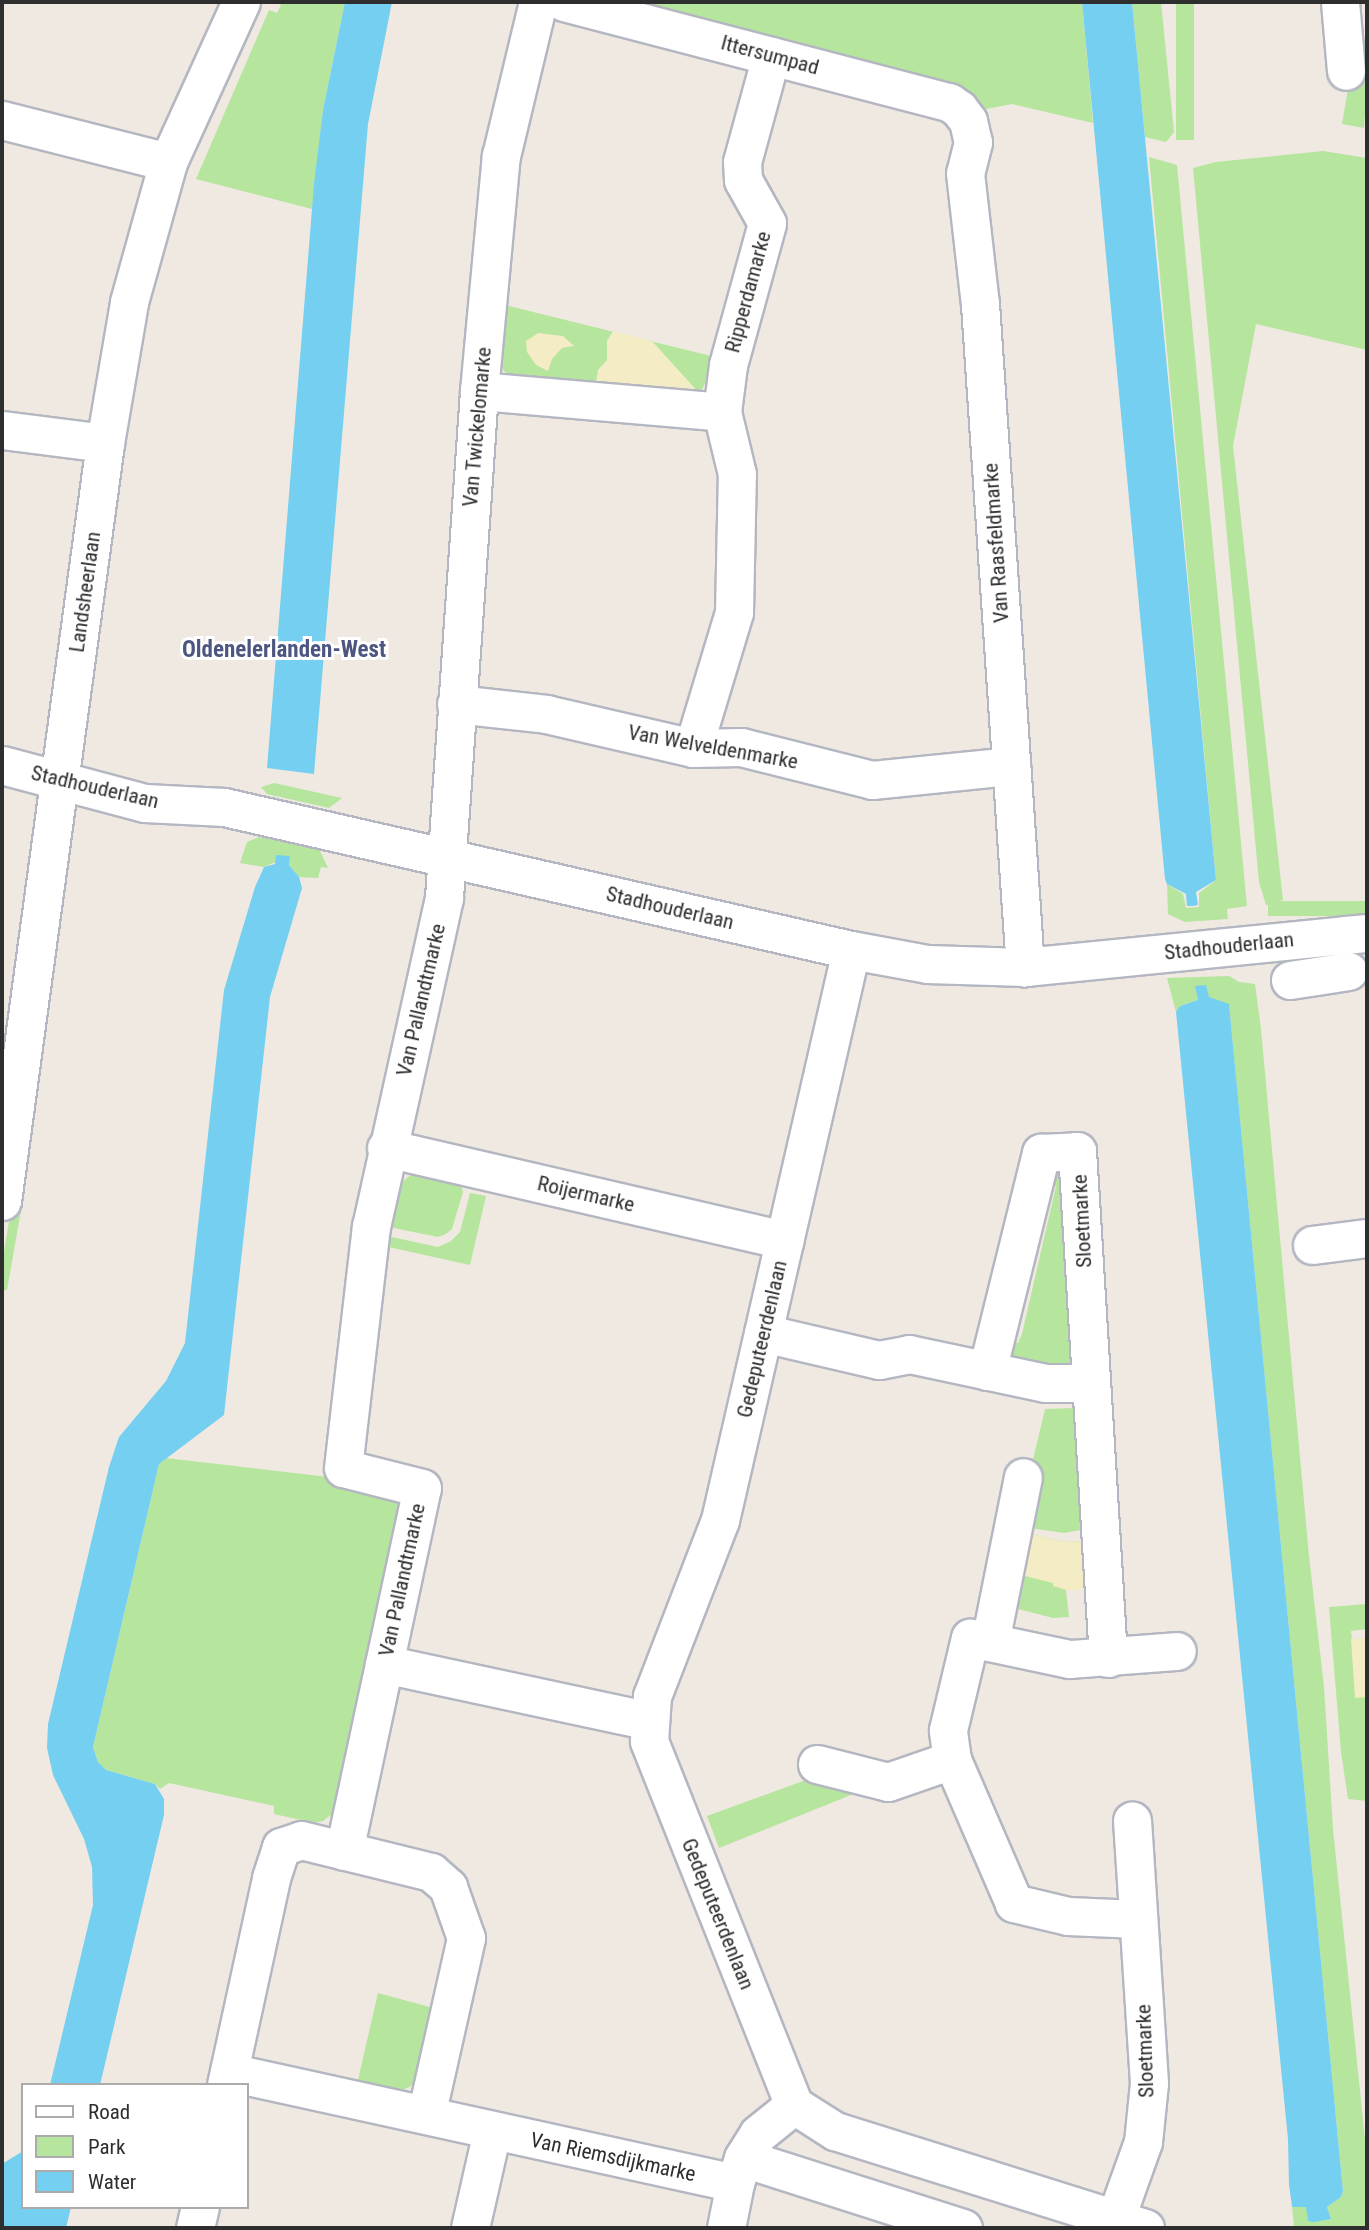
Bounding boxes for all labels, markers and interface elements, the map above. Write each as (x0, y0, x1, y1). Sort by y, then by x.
street label: Ittersumpad (718, 30, 822, 80)
street label: Ripperdamarke (720, 229, 776, 355)
street label: Van Twickelomarke (457, 346, 497, 508)
street label: Van Raasfeldmarke (978, 462, 1014, 624)
street label: Landsheerlaan (64, 530, 106, 654)
district label: Oldenelerlanden-West (182, 636, 386, 664)
street label: Van Welveldenmarke (626, 720, 800, 774)
street label: Stadhouderlaan (29, 760, 161, 814)
street label: Stadhouderlaan (604, 881, 736, 935)
street label: Van Pallandtmarke (391, 921, 451, 1079)
street label: Stadhouderlaan (1163, 927, 1295, 965)
street label: Roijermarke (535, 1171, 637, 1217)
street label: Sloetmarke (1067, 1174, 1097, 1268)
street label: Gedeputeerdenlaan (732, 1258, 792, 1420)
street label: Van Pallandtmarke (373, 1501, 431, 1659)
street label: Gedeputeerdenlaan (676, 1835, 760, 1993)
street label: Sloetmarke (1131, 2004, 1159, 2098)
legend (21, 2083, 248, 2209)
text: Road (88, 2100, 130, 2124)
street label: Van Riemsdijkmarke (528, 2127, 698, 2187)
text: Park (88, 2135, 125, 2159)
text: Water (88, 2170, 136, 2194)

